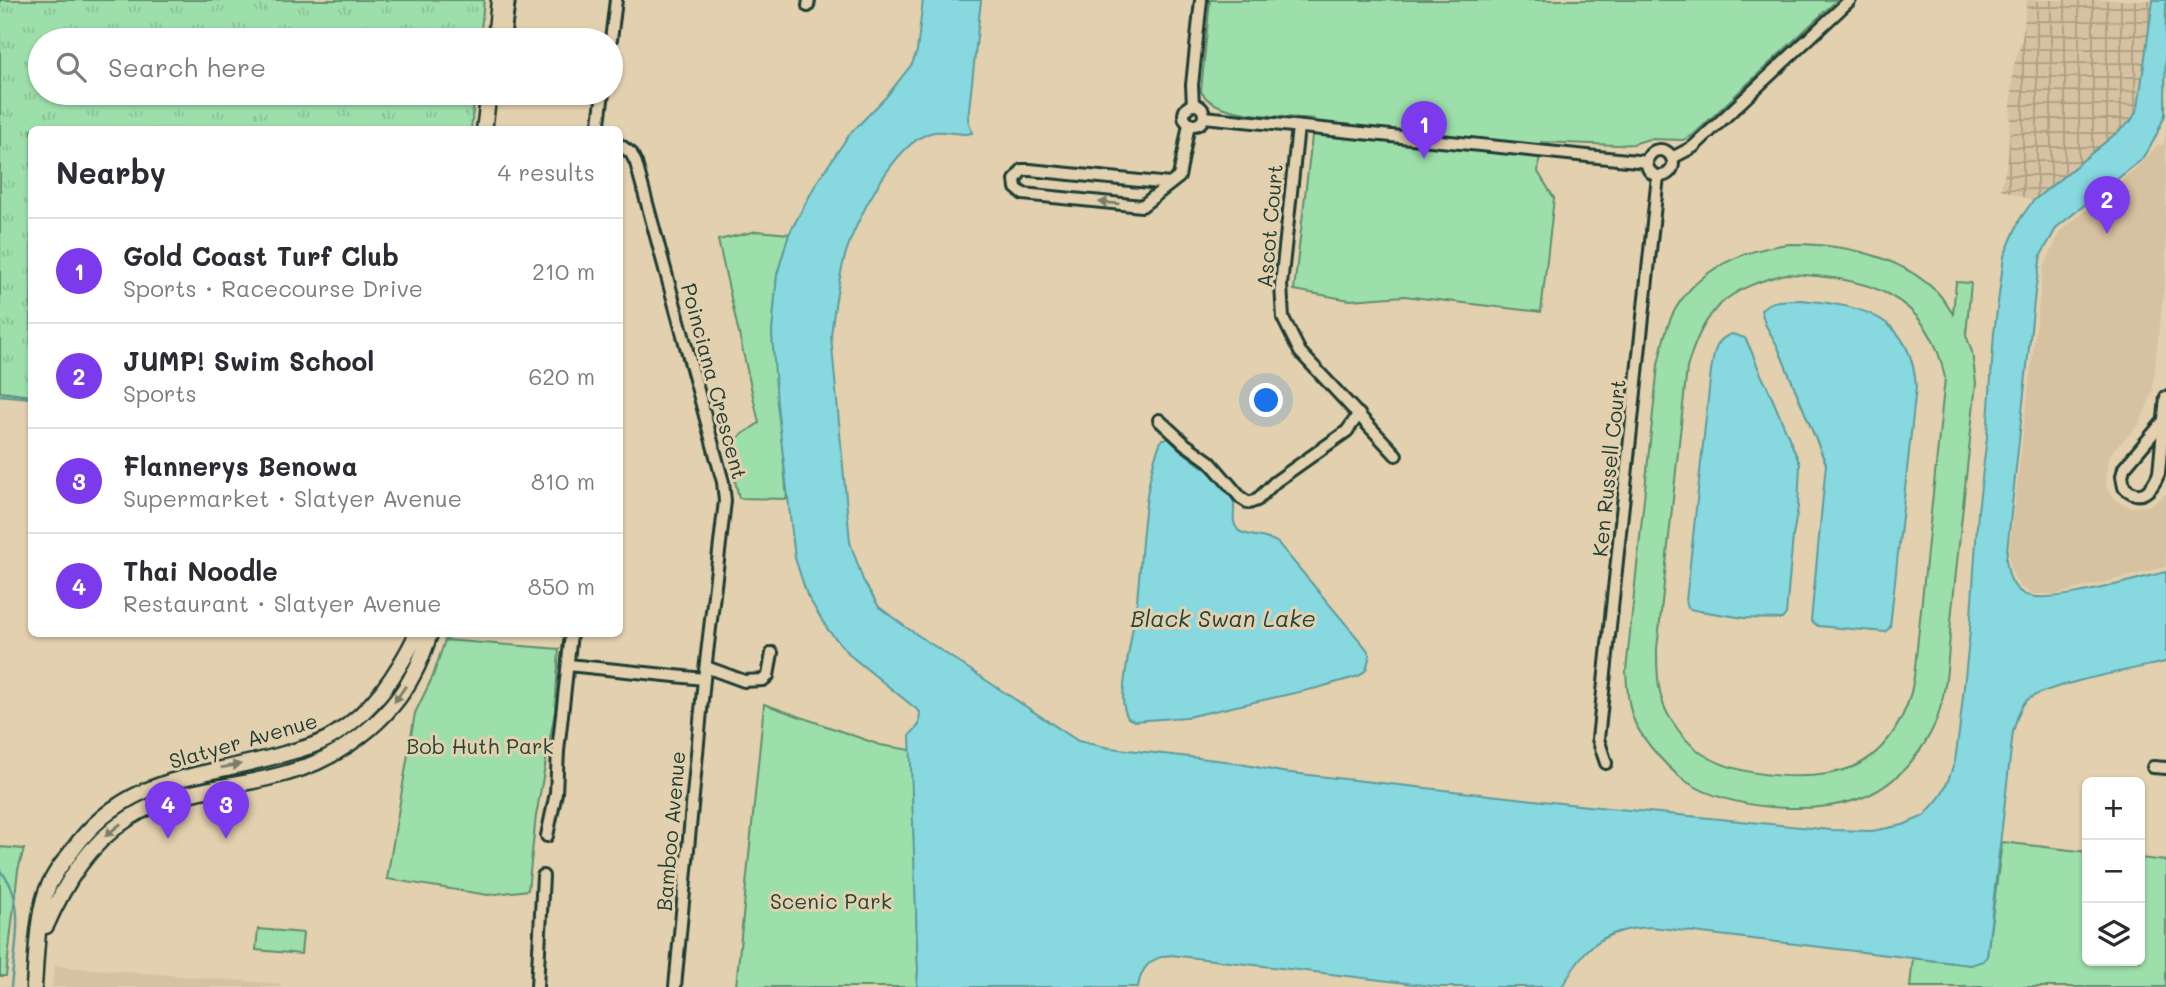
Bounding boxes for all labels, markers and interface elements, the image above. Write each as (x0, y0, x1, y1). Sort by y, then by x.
search box (28, 28, 623, 105)
icon: search (52, 48, 90, 86)
text: Search here (108, 50, 266, 84)
pin: 1 (1401, 101, 1447, 159)
text: Nearby (56, 152, 166, 192)
text: 4 results (498, 157, 595, 187)
street label: Ascot Court (1250, 163, 1288, 289)
pin: 2 (2084, 176, 2130, 234)
one-way arrow (1098, 197, 1120, 208)
text: Gold Coast Turf Club (123, 239, 399, 273)
text: 1 (74, 256, 84, 286)
text: 210 m (532, 256, 595, 286)
text: Sports · Racecourse Drive (123, 273, 423, 303)
street label: Poinciana Crescent (676, 280, 754, 482)
text: JUMP! Swim School (123, 344, 374, 378)
text: 2 (73, 361, 85, 391)
text: 620 m (528, 361, 595, 391)
text: Sports (123, 378, 197, 408)
street label: Ken Russell Court (1585, 378, 1631, 558)
your location (1249, 383, 1283, 417)
text: Flannerys Benowa (123, 449, 358, 483)
text: 3 (72, 466, 86, 496)
text: 810 m (531, 466, 595, 496)
text: Supermarket · Slatyer Avenue (123, 483, 462, 513)
text: Thai Noodle (123, 554, 278, 588)
text: 4 (72, 571, 86, 601)
text: 850 m (528, 571, 595, 601)
text: Restaurant · Slatyer Avenue (123, 588, 442, 618)
water label: Black Swan Lake (1130, 603, 1316, 633)
one-way arrow (393, 685, 407, 703)
street label: Slatyer Avenue (166, 706, 320, 774)
park label: Bob Huth Park (406, 732, 554, 759)
street label: Bamboo Avenue (650, 750, 690, 912)
one-way arrow (220, 760, 242, 771)
map controls (2082, 777, 2145, 966)
button: + (2082, 777, 2145, 840)
pin: 4 (145, 781, 191, 839)
pin: 3 (203, 781, 249, 839)
one-way arrow (105, 822, 122, 837)
button: − (2082, 840, 2145, 903)
park label: Scenic Park (770, 887, 892, 914)
button: layers (2082, 903, 2145, 966)

